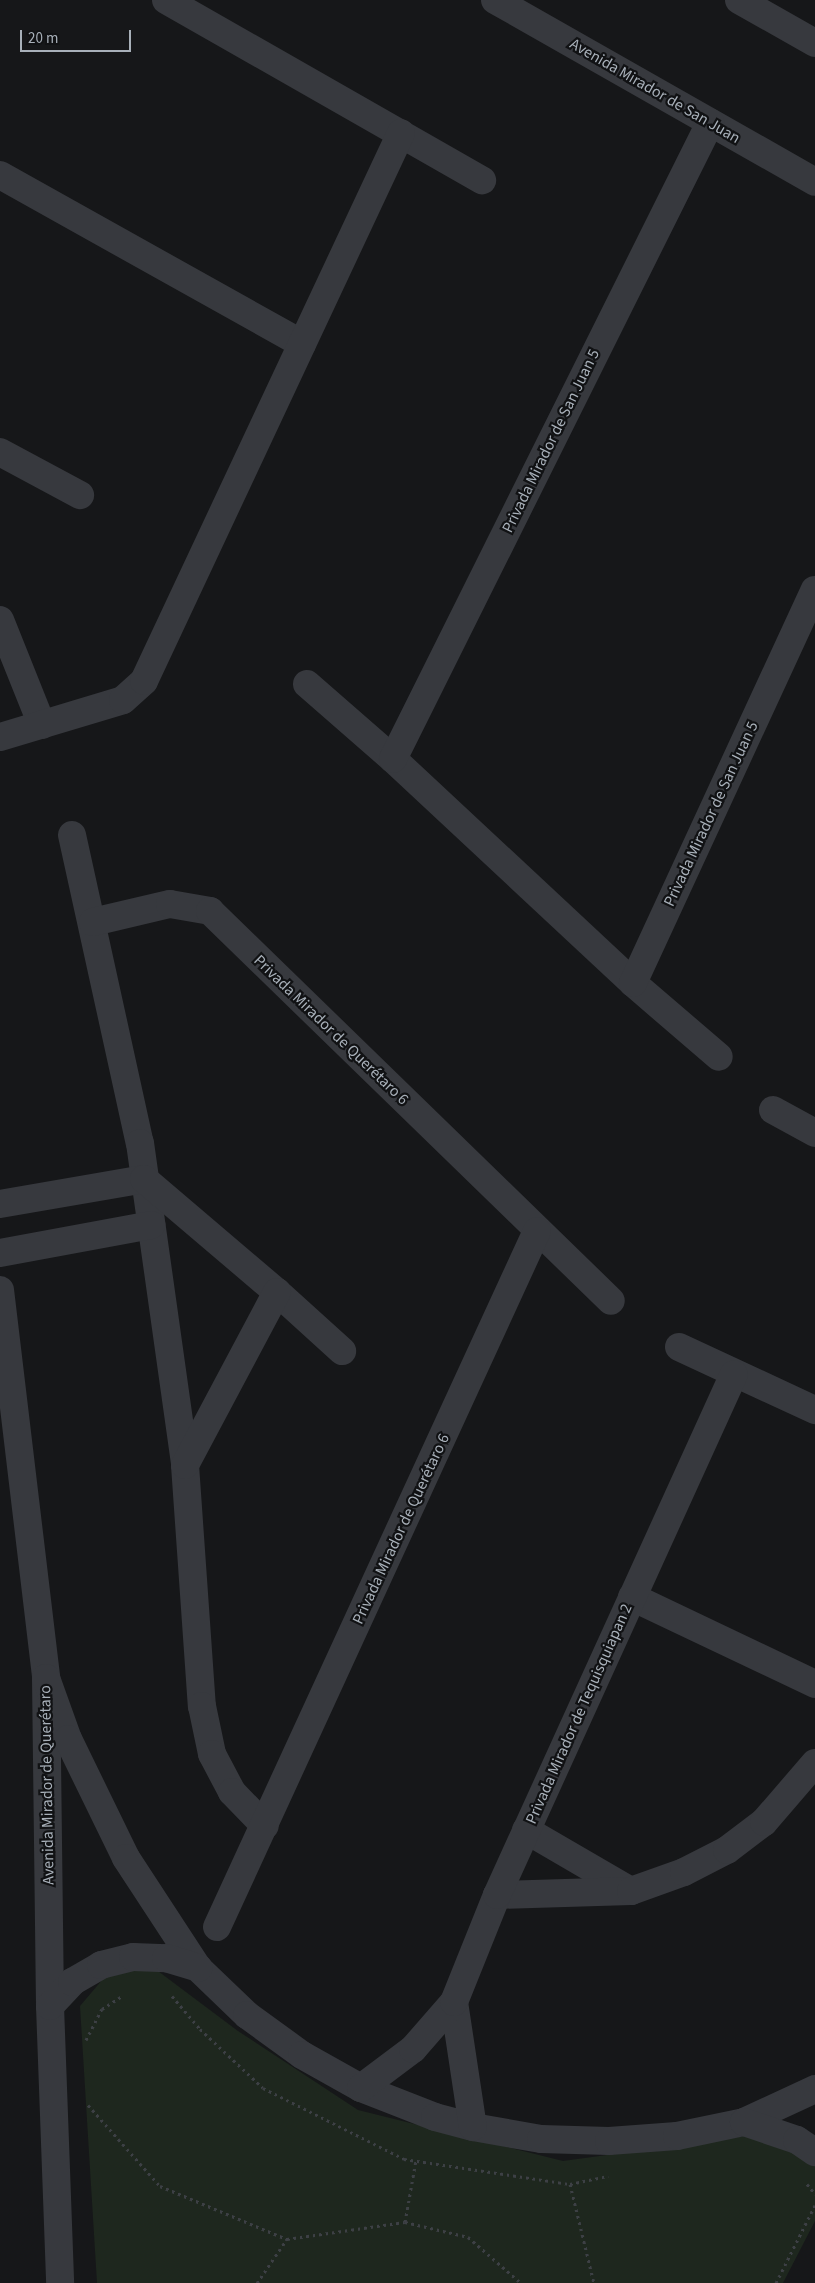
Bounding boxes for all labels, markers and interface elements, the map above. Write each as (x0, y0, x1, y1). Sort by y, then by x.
scale bar (22, 20, 134, 52)
text: 20 m (28, 28, 58, 49)
street label: Avenida Mirador de San Juan (566, 34, 744, 148)
street label: Privada Mirador de San Juan 5 (498, 346, 604, 536)
street label: Privada Mirador de San Juan 5 (660, 718, 762, 910)
street label: Privada Mirador de Querétaro 6 (250, 951, 412, 1109)
street label: Privada Mirador de Querétaro 6 (348, 1431, 454, 1627)
street label: Privada Mirador de Tequisquiapan 2 (522, 1601, 636, 1827)
street label: Avenida Mirador de Querétaro (36, 1685, 58, 1885)

